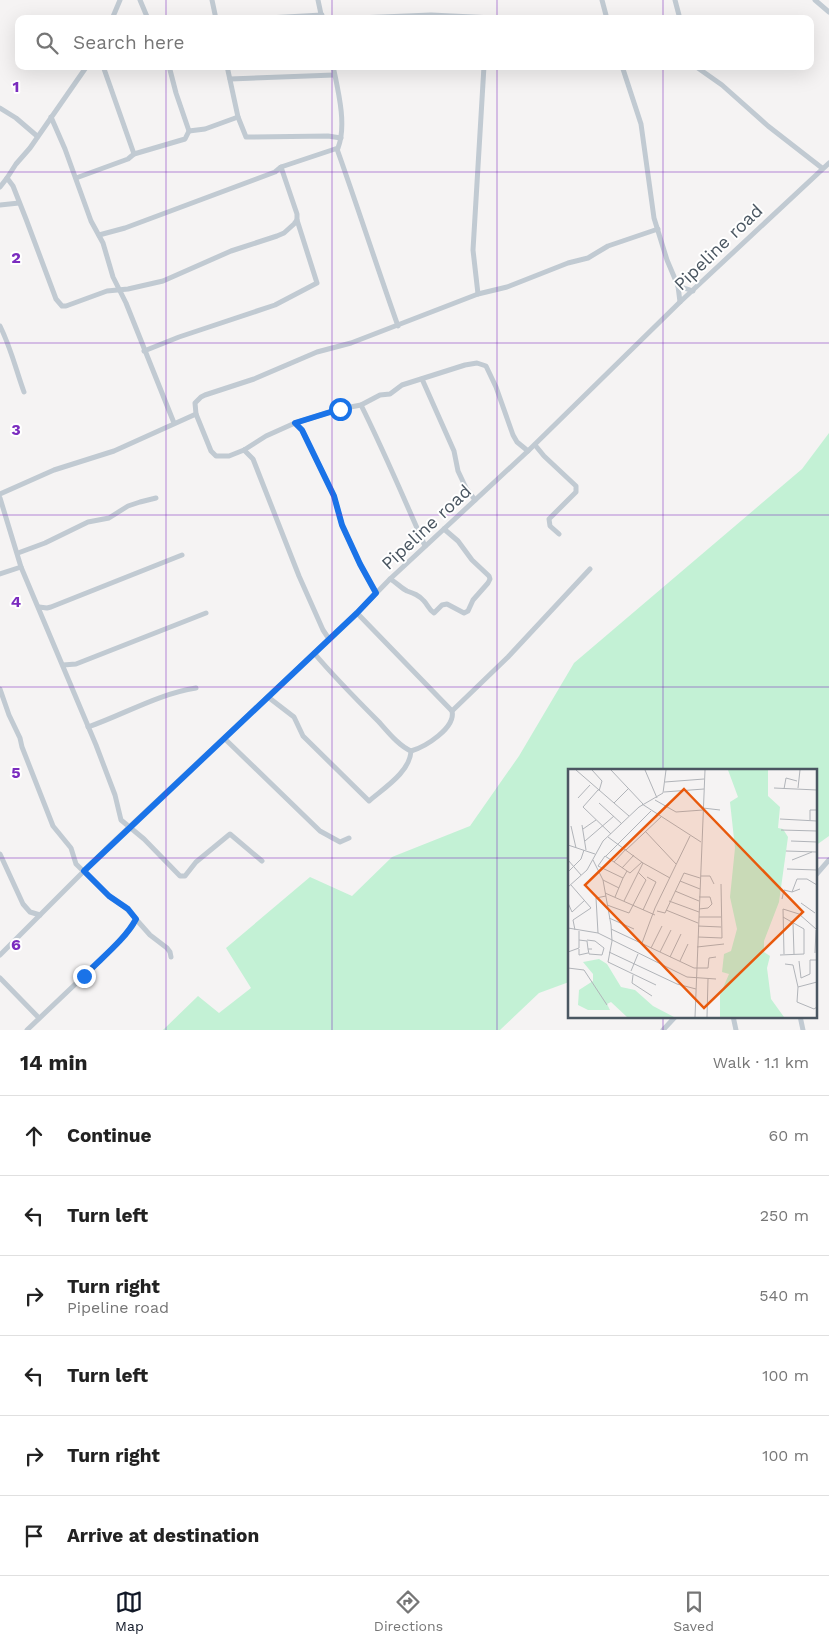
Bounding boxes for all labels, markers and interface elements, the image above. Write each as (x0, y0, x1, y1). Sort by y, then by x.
search box (15, 15, 814, 70)
icon: search (33, 29, 61, 57)
text: Search here (73, 31, 184, 54)
text: 1 (13, 77, 19, 96)
street label: Pipeline road (669, 200, 767, 294)
text: 2 (11, 248, 21, 267)
route start (329, 398, 352, 421)
text: 3 (11, 420, 21, 439)
street label: Pipeline road (377, 480, 475, 574)
text: 4 (11, 592, 21, 611)
text: 5 (11, 763, 21, 782)
inset map (568, 769, 816, 1018)
text: 6 (11, 935, 21, 954)
route end (73, 965, 96, 988)
text: 14 min (20, 1050, 88, 1075)
text: Walk · 1.1 km (713, 1053, 809, 1072)
icon: ahead (20, 1122, 48, 1150)
text: Continue (67, 1124, 151, 1147)
text: 60 m (769, 1126, 809, 1145)
icon: left (20, 1202, 48, 1230)
text: Turn left (67, 1204, 148, 1227)
text: 250 m (760, 1206, 809, 1225)
text: Turn right (67, 1275, 160, 1298)
icon: right (20, 1282, 48, 1310)
text: 540 m (759, 1286, 809, 1305)
text: Pipeline road (67, 1298, 169, 1317)
icon: left (20, 1362, 48, 1390)
text: Turn left (67, 1364, 148, 1387)
text: 100 m (762, 1366, 809, 1385)
icon: right (20, 1442, 48, 1470)
text: Turn right (67, 1444, 160, 1467)
text: 100 m (762, 1446, 809, 1465)
icon: arrive (20, 1522, 48, 1550)
text: Arrive at destination (67, 1524, 259, 1547)
tab: Map (115, 1588, 144, 1634)
tab: Directions (374, 1588, 443, 1634)
tab: Saved (673, 1588, 714, 1634)

